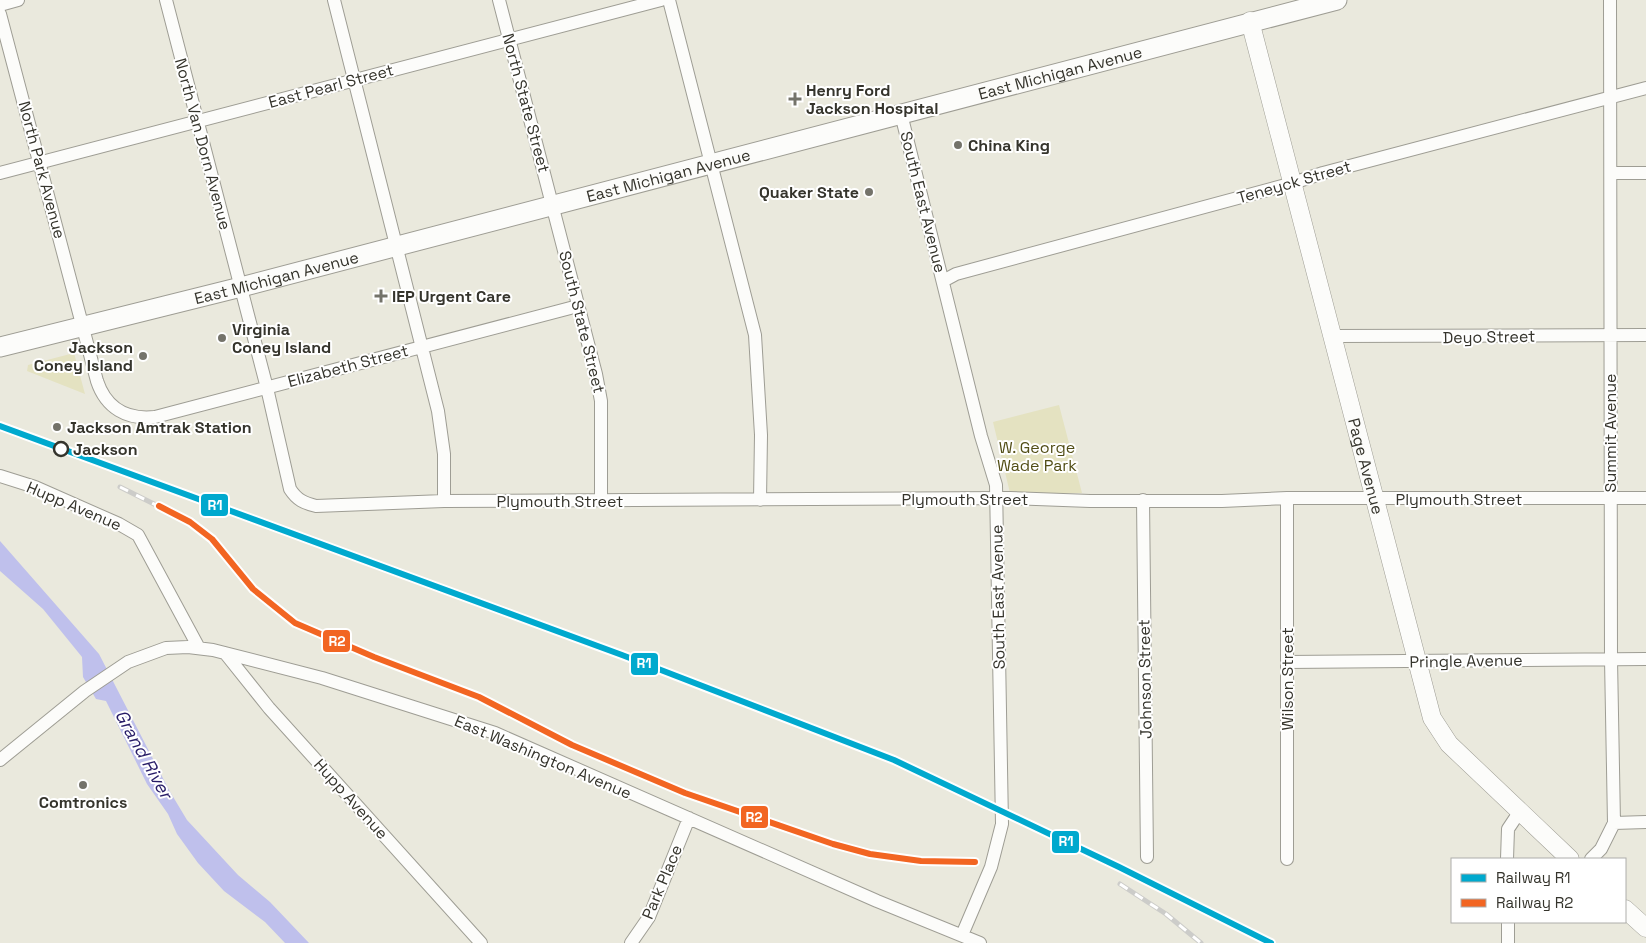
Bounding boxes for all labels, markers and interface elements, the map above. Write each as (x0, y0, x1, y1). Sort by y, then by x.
street label: North State Street (497, 31, 555, 175)
street label: East Michigan Avenue (976, 41, 1144, 104)
street label: North Van Dorn Avenue (170, 56, 236, 232)
street label: East Pearl Street (266, 59, 396, 113)
place label: Henry Ford Jackson Hospital (806, 80, 939, 119)
marker: Henry Ford Jackson Hospital (788, 92, 802, 106)
street label: North Park Avenue (14, 99, 70, 241)
street label: South East Avenue (895, 129, 951, 275)
place label: China King (968, 135, 1050, 156)
marker: China King (952, 139, 964, 151)
street label: East Michigan Avenue (584, 144, 753, 207)
street label: Teneyck Street (1235, 156, 1353, 208)
place label: Quaker State (759, 182, 859, 203)
marker: Quaker State (863, 186, 875, 198)
street label: East Michigan Avenue (192, 246, 361, 309)
street label: South State Street (554, 249, 610, 395)
place label: IEP Urgent Care (392, 286, 511, 307)
marker: IEP Urgent Care (374, 289, 388, 303)
place label: Virginia Coney Island (232, 319, 331, 358)
street label: Deyo Street (1442, 326, 1536, 348)
marker: Virginia Coney Island (216, 332, 228, 344)
place label: Jackson Coney Island (34, 337, 133, 376)
street label: Elizabeth Street (285, 340, 411, 392)
marker: Jackson Coney Island (137, 350, 149, 362)
street label: Summit Avenue (1600, 374, 1621, 492)
street label: Page Avenue (1344, 416, 1389, 516)
place label: Jackson Amtrak Station (67, 417, 252, 438)
marker: Jackson Amtrak Station (51, 421, 63, 433)
park label: W. George Wade Park (997, 437, 1077, 476)
place label: Jackson (73, 439, 138, 460)
marker: Jackson (53, 441, 69, 457)
street label: Hupp Avenue (23, 477, 125, 535)
street label: Plymouth Street (902, 489, 1028, 510)
street label: Plymouth Street (1396, 489, 1522, 510)
street label: Plymouth Street (497, 491, 623, 512)
line badge: R1 (200, 493, 229, 517)
text: R1 (207, 496, 223, 514)
street label: South East Avenue (986, 524, 1010, 670)
street label: Johnson Street (1133, 619, 1157, 739)
street label: Wilson Street (1277, 628, 1298, 730)
line badge: R2 (322, 629, 351, 653)
text: R2 (328, 632, 346, 650)
street label: Pringle Avenue (1409, 650, 1523, 672)
line badge: R1 (630, 652, 659, 676)
text: R1 (636, 654, 652, 672)
water label: Grand River (110, 705, 179, 805)
street label: East Washington Avenue (451, 710, 635, 804)
street label: Hupp Avenue (309, 754, 393, 844)
marker: Comtronics (77, 779, 89, 791)
place label: Comtronics (39, 792, 127, 813)
line badge: R2 (740, 805, 769, 829)
text: R2 (745, 808, 763, 826)
line badge: R1 (1051, 830, 1080, 854)
text: R1 (1058, 832, 1074, 850)
street label: Park Place (637, 842, 687, 922)
legend (1451, 858, 1626, 923)
text: Railway R1 (1496, 868, 1571, 887)
text: Railway R2 (1496, 893, 1573, 912)

